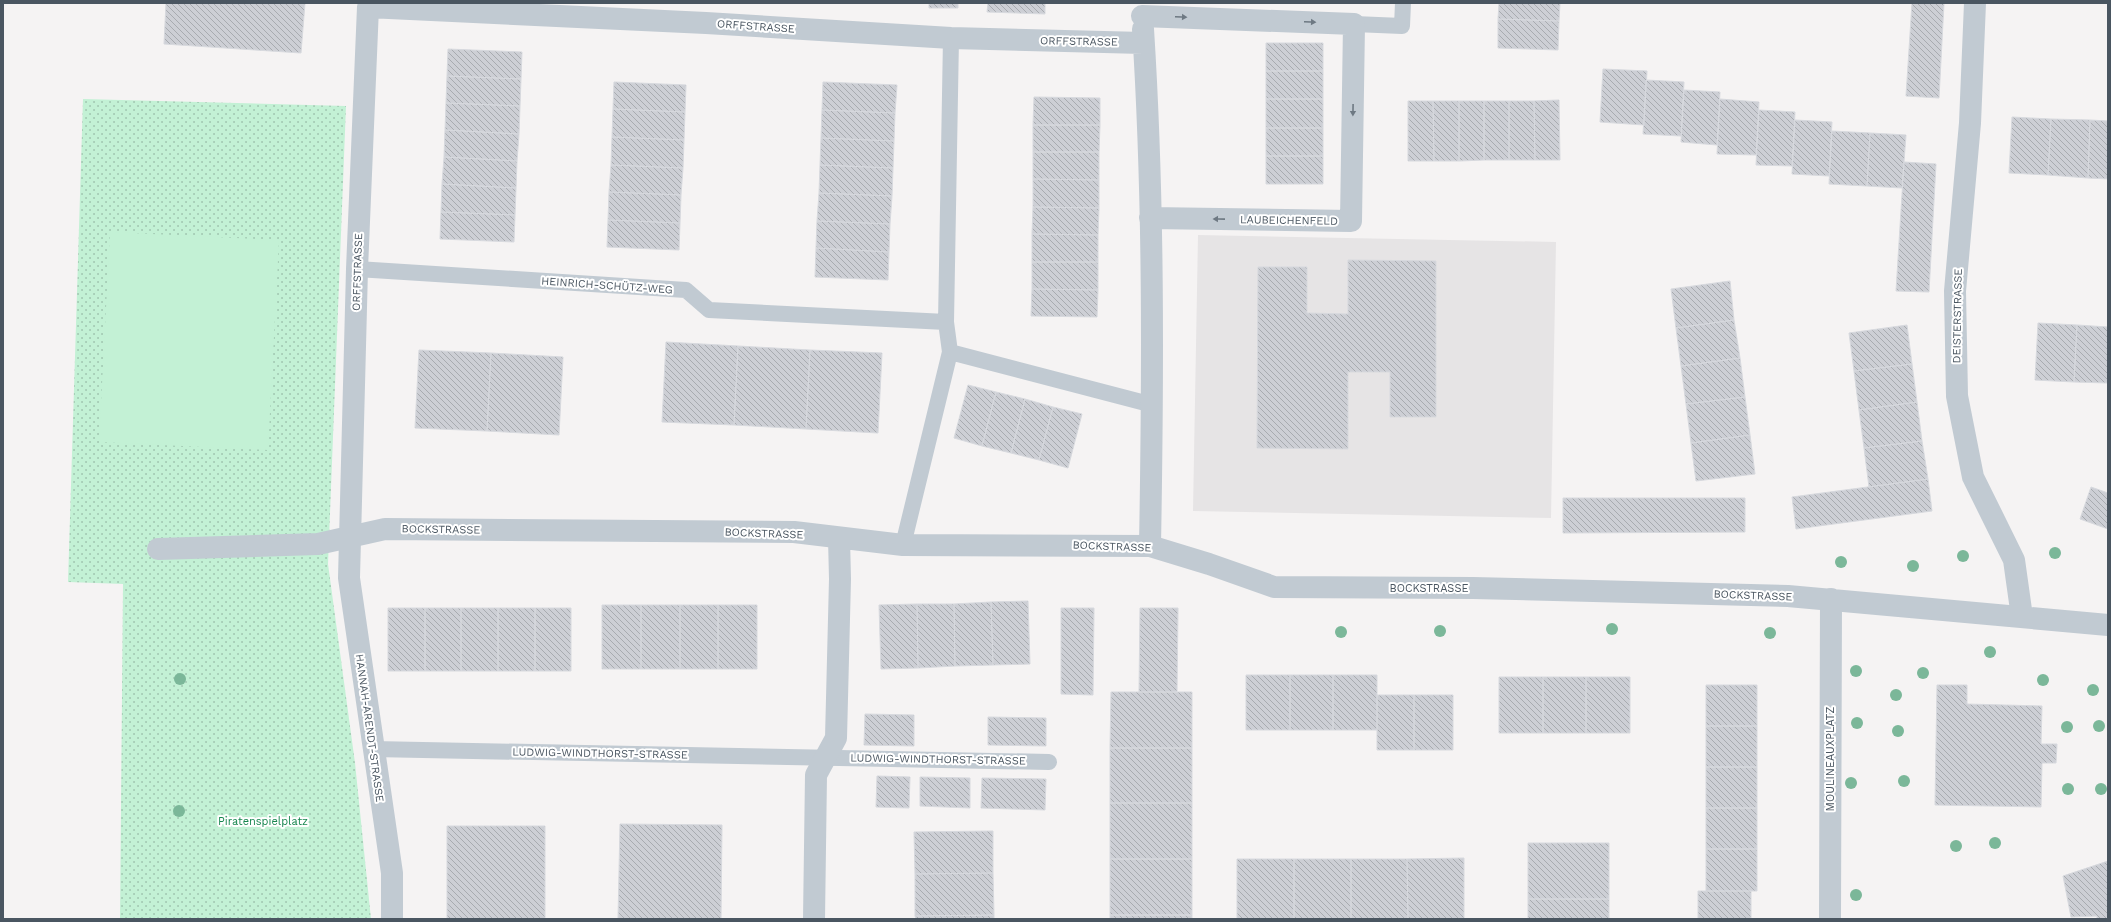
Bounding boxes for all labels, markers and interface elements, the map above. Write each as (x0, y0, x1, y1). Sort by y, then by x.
one-way arrow (1175, 14, 1187, 21)
street label: ORFFSTRASSE (717, 17, 795, 36)
one-way arrow (1304, 19, 1317, 25)
street label: ORFFSTRASSE (1040, 34, 1118, 49)
one-way arrow (1350, 104, 1356, 117)
street label: LAUBEICHENFELD (1240, 213, 1338, 228)
one-way arrow (1212, 216, 1225, 222)
street label: ORFFSTRASSE (350, 233, 365, 311)
street label: DEISTERSTRASSE (1950, 268, 1965, 364)
street label: HEINRICH-SCHÜTZ-WEG (541, 273, 673, 297)
street label: BOCKSTRASSE (401, 522, 481, 537)
street label: BOCKSTRASSE (724, 526, 804, 541)
street label: BOCKSTRASSE (1072, 539, 1152, 554)
street label: BOCKSTRASSE (1390, 582, 1468, 595)
street label: BOCKSTRASSE (1713, 588, 1793, 603)
street label: HANNAH-ARENDT-STRASSE (353, 653, 386, 803)
street label: MOULINEAUXPLATZ (1824, 706, 1837, 811)
street label: LUDWIG-WINDTHORST-STRASSE (512, 745, 688, 762)
street label: LUDWIG-WINDTHORST-STRASSE (850, 751, 1026, 768)
park label: Piratenspielplatz (218, 815, 308, 828)

